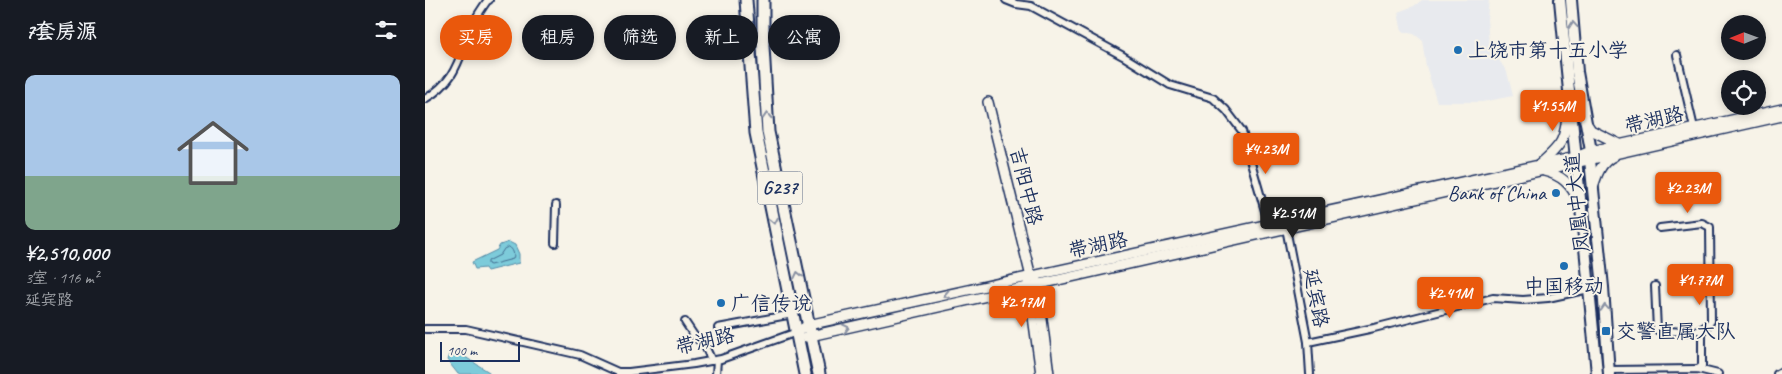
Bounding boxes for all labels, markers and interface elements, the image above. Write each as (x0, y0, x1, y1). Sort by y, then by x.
chip: 买房 (440, 15, 512, 60)
chip: 租房 (522, 15, 594, 60)
chip: 筛选 (604, 15, 676, 60)
chip: 新上 (686, 15, 758, 60)
chip: 公寓 (768, 15, 840, 60)
north arrow (1721, 15, 1766, 60)
map controls (1721, 15, 1766, 115)
icon: filters (372, 16, 400, 44)
text: 7套房源 (25, 18, 97, 44)
one-way arrow (1568, 21, 1579, 29)
place label: 上饶市第十五小学 (1468, 38, 1628, 63)
marker: 上饶市第十五小学 (1452, 44, 1464, 56)
button: locate (1721, 70, 1766, 115)
pin: ¥1.55M (1512, 90, 1594, 132)
text: ¥1.55M (1531, 96, 1575, 116)
street label: 带湖路 (1622, 101, 1687, 139)
icon: home (168, 108, 258, 198)
one-way arrow (762, 111, 773, 119)
pin: ¥4.23M (1225, 132, 1307, 175)
text: ¥4.23M (1244, 139, 1288, 159)
street label: 吉阳中路 (1004, 144, 1048, 229)
street label: 凤凰中大道 (1559, 152, 1595, 254)
road number: G237 (757, 172, 803, 204)
pin: ¥2.23M (1647, 172, 1729, 214)
text: ¥2.23M (1666, 178, 1710, 198)
place label: Bank of China (1448, 181, 1547, 206)
marker: Bank of China (1550, 187, 1562, 199)
pin: ¥2.51M (1252, 196, 1334, 239)
text: ¥2.51M (1271, 203, 1315, 223)
one-way arrow (769, 217, 779, 226)
street label: 带湖路 (1066, 226, 1131, 263)
text: ¥2,510,000 (25, 240, 109, 266)
marker: 中国移动 (1558, 260, 1570, 272)
pin: ¥1.77M (1659, 264, 1741, 306)
street label: 延宾路 (1298, 266, 1334, 331)
text: 3室 · 116 m² (25, 268, 99, 288)
text: ¥1.77M (1678, 270, 1722, 290)
one-way arrow (793, 271, 804, 279)
place label: 中国移动 (1524, 274, 1604, 299)
pin: ¥2.41M (1409, 276, 1491, 319)
text: ¥2.41M (1428, 283, 1472, 303)
pin: ¥2.17M (981, 286, 1063, 328)
one-way arrow (943, 289, 952, 300)
text: 延宾路 (25, 290, 73, 310)
place label: 广信传说 (731, 291, 811, 316)
text: ¥2.17M (1000, 292, 1044, 312)
marker: 广信传说 (715, 297, 727, 309)
one-way arrow (1599, 304, 1610, 312)
place label: 交警直属大队 (1616, 319, 1736, 344)
street label: 带湖路 (673, 322, 738, 360)
one-way arrow (841, 323, 850, 333)
marker: 交警直属大队 (1600, 325, 1612, 337)
scale bar (440, 339, 520, 362)
text: 100 m (447, 342, 477, 359)

